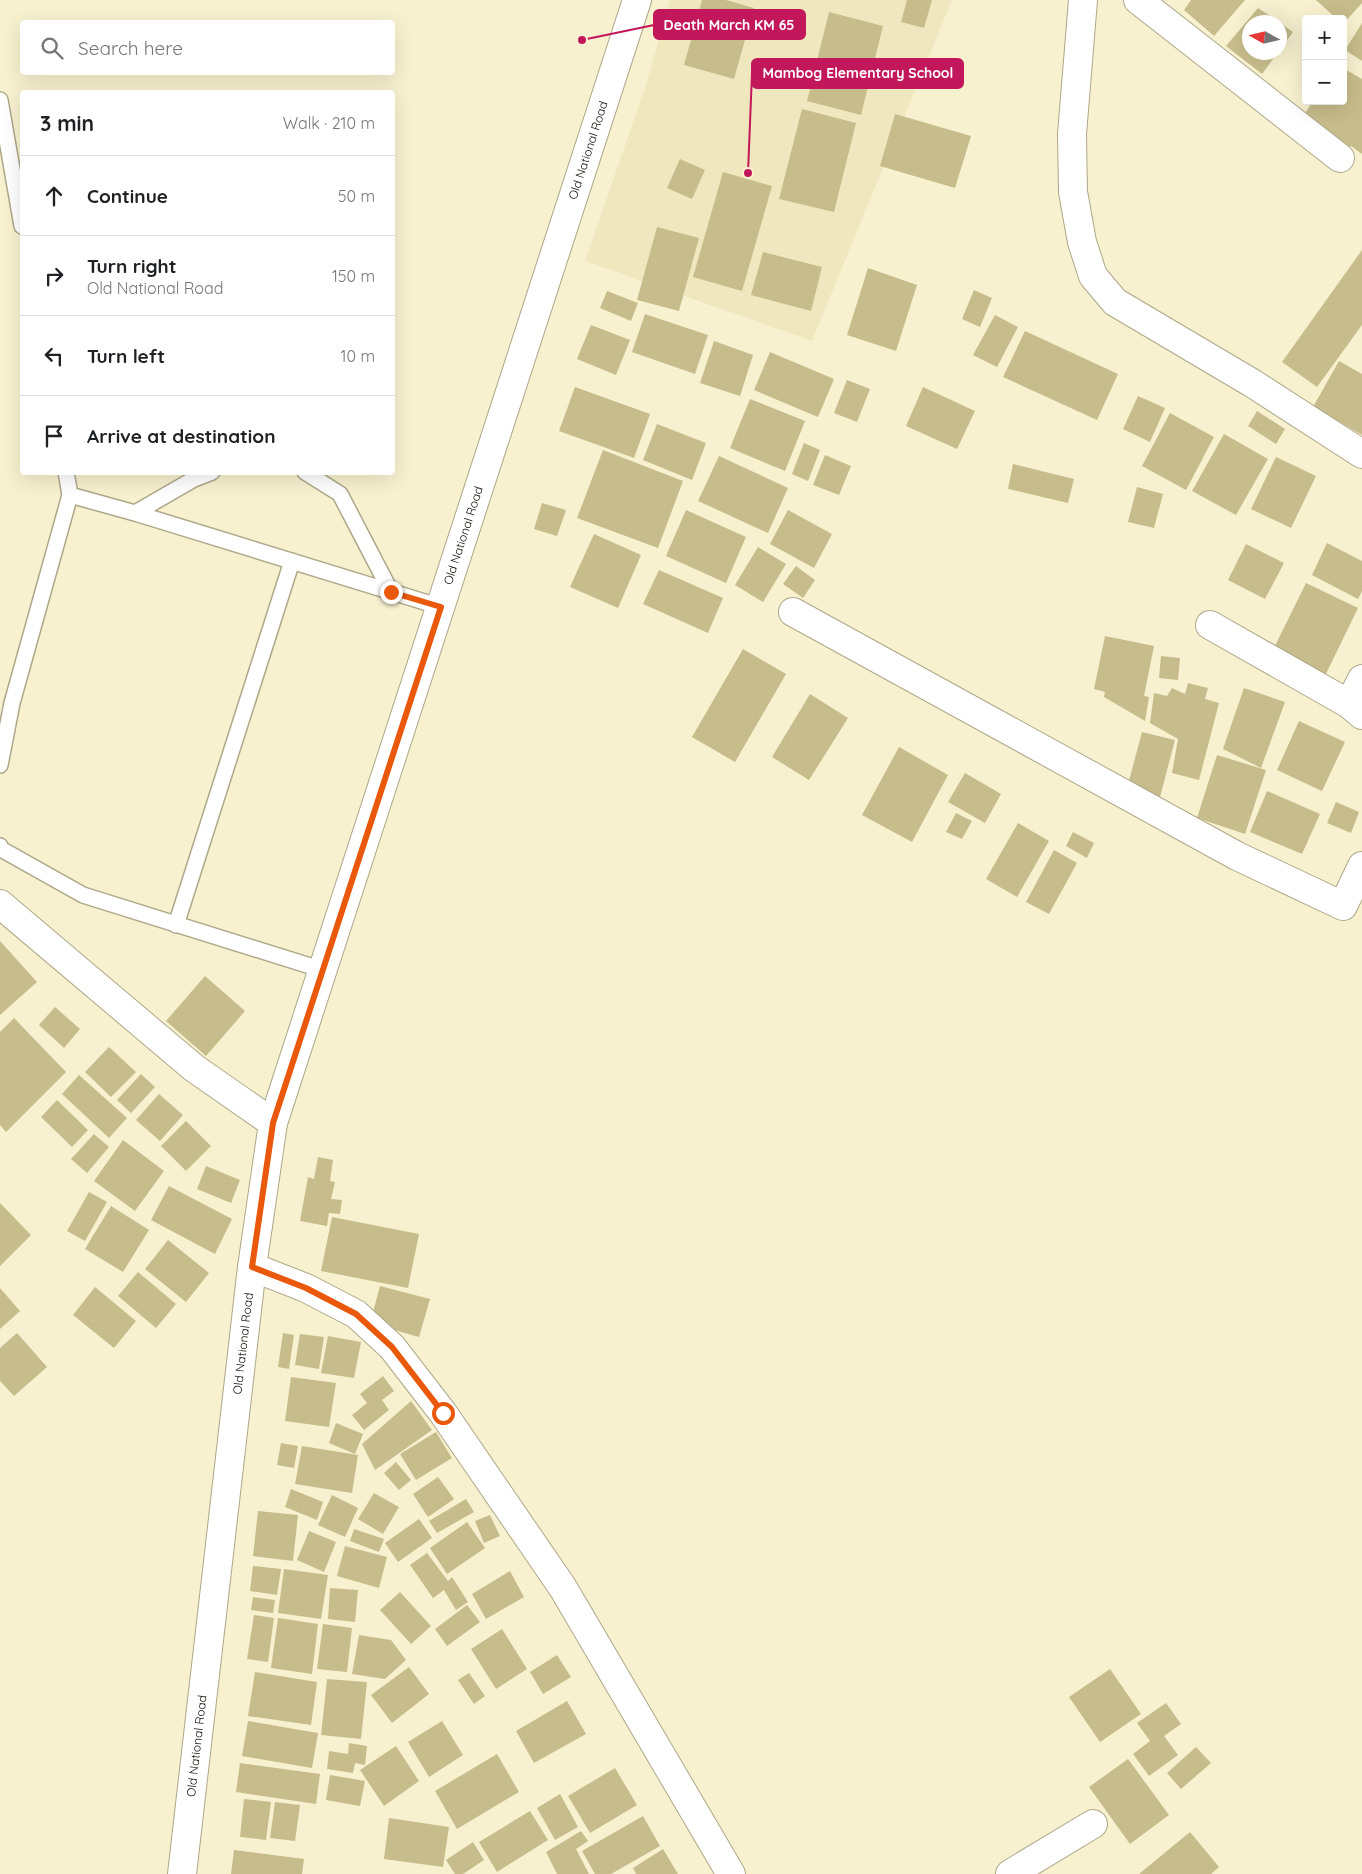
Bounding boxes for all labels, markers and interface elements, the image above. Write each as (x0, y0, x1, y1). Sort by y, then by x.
callout: Death March KM 65 (654, 10, 805, 39)
north arrow (1242, 15, 1287, 60)
map controls (1302, 15, 1347, 105)
button: + (1302, 15, 1347, 60)
text: Death March KM 65 (664, 16, 794, 34)
search box (20, 20, 395, 75)
icon: search (38, 34, 66, 62)
text: Search here (78, 36, 183, 60)
callout: Mambog Elementary School (752, 59, 963, 88)
button: − (1302, 60, 1347, 105)
text: Mambog Elementary School (763, 64, 953, 82)
street label: Old National Road (565, 99, 611, 201)
text: 3 min (40, 110, 94, 136)
text: Walk · 210 m (283, 113, 375, 133)
icon: ahead (40, 182, 68, 210)
text: Continue (87, 184, 168, 208)
text: 50 m (338, 186, 375, 206)
text: Turn right (87, 254, 176, 278)
icon: right (40, 262, 68, 290)
text: 150 m (332, 266, 375, 286)
text: Old National Road (87, 278, 223, 298)
icon: left (40, 342, 68, 370)
text: Turn left (87, 344, 165, 368)
text: 10 m (341, 346, 375, 366)
icon: arrive (40, 422, 68, 450)
text: Arrive at destination (87, 424, 276, 448)
street label: Old National Road (440, 484, 486, 586)
route end (380, 581, 403, 604)
street label: Old National Road (229, 1292, 256, 1395)
route start (432, 1402, 455, 1425)
street label: Old National Road (183, 1694, 210, 1798)

